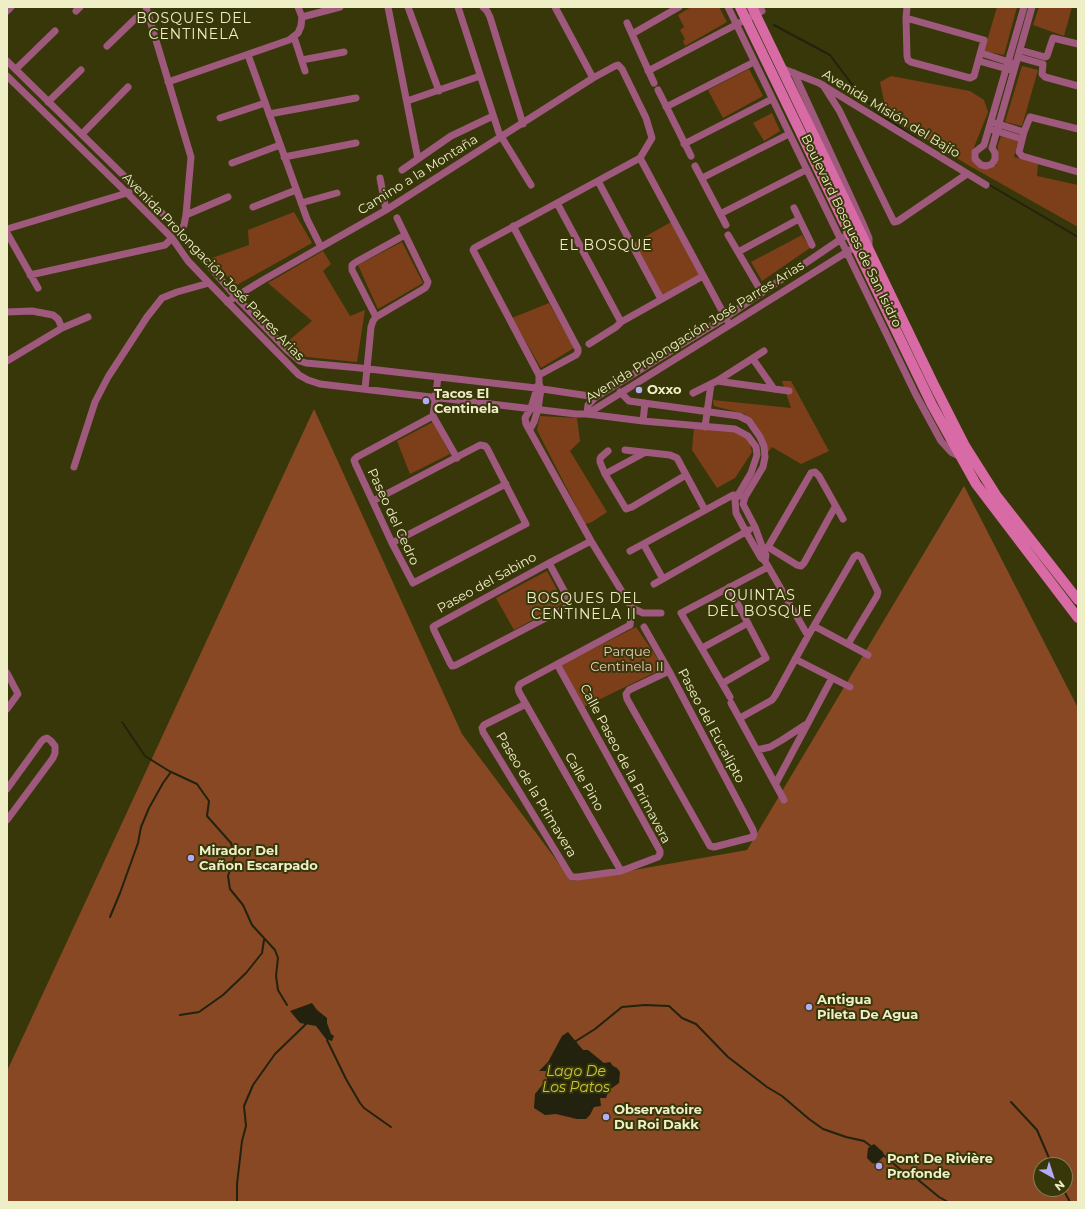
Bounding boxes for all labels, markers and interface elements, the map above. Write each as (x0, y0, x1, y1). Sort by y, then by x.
district label: BOSQUES DEL CENTINELA (136, 11, 252, 44)
street label: Avenida Misión del Bajío (819, 67, 963, 161)
street label: Camino a la Montaña (355, 132, 481, 218)
street label: Boulevard Bosques de San Isidro (797, 132, 905, 330)
street label: Avenida Prolongación José Parres Arias (119, 170, 307, 364)
district label: EL BOSQUE (559, 238, 653, 254)
street label: Avenida Prolongación José Parres Arias (583, 258, 807, 406)
place label: Oxxo (647, 382, 682, 398)
marker: Oxxo (634, 385, 644, 395)
place label: Tacos El Centinela (434, 386, 499, 417)
marker: Tacos El Centinela (421, 396, 431, 406)
street label: Paseo del Cedro (364, 466, 422, 568)
street label: Paseo del Sabino (435, 549, 539, 617)
district label: QUINTAS DEL BOSQUE (707, 588, 813, 620)
district label: BOSQUES DEL CENTINELA II (526, 591, 642, 624)
park label: Parque Centinela II (590, 644, 664, 675)
street label: Paseo del Eucalipto (674, 666, 748, 786)
street label: Calle Paseo de la Primavera (576, 682, 674, 846)
street label: Paseo de la Primavera (492, 730, 580, 860)
street label: Calle Pino (561, 750, 607, 814)
place label: Mirador Del Cañon Escarpado (199, 843, 318, 874)
marker: Mirador Del Cañon Escarpado (186, 853, 196, 863)
place label: Antigua Pileta De Agua (817, 992, 918, 1023)
marker: Antigua Pileta De Agua (804, 1002, 814, 1012)
water label: Lago De Los Patos (542, 1064, 610, 1096)
place label: Observatoire Du Roi Dakk (614, 1102, 702, 1133)
marker: Observatoire Du Roi Dakk (601, 1112, 611, 1122)
place label: Pont De Rivière Profonde (887, 1151, 993, 1182)
north arrow (1033, 1157, 1073, 1197)
marker: Pont De Rivière Profonde (874, 1161, 884, 1171)
text: N (1052, 1177, 1068, 1194)

